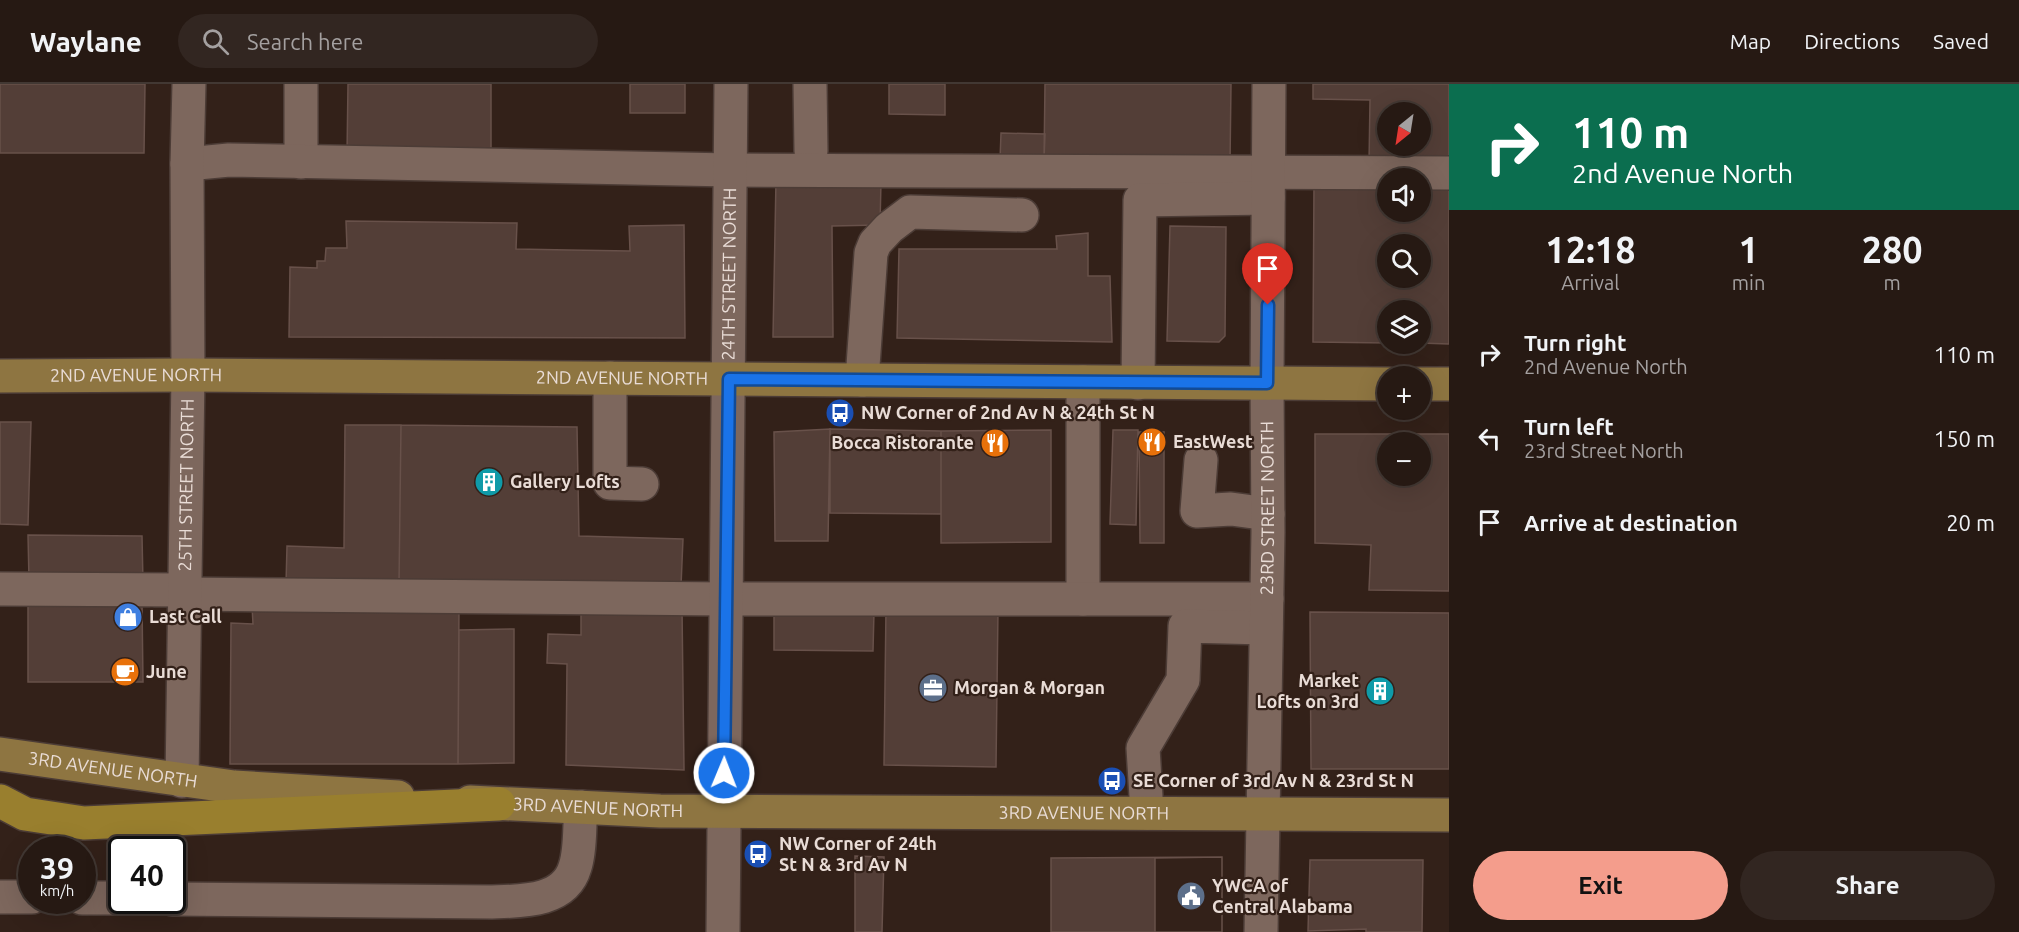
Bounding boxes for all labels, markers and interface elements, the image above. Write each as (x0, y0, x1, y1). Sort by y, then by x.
search box (178, 14, 598, 68)
icon: search (199, 25, 232, 58)
text: Waylane (30, 26, 142, 57)
text: Search here (247, 29, 363, 54)
text: Map (1730, 29, 1771, 53)
text: Directions (1804, 29, 1900, 53)
text: Saved (1933, 29, 1989, 53)
north arrow (1377, 102, 1431, 156)
map controls (1377, 102, 1431, 486)
icon: right (1473, 108, 1551, 186)
text: 110 m (1572, 109, 1689, 156)
text: 2nd Avenue North (1572, 158, 1793, 188)
button: sound (1377, 168, 1431, 222)
street label: 24TH STREET NORTH (717, 188, 739, 360)
text: 12:18 (1545, 229, 1635, 270)
text: 1 (1738, 229, 1759, 270)
text: 280 (1862, 229, 1923, 270)
button: search (1377, 234, 1431, 288)
pin (1242, 243, 1293, 305)
icon: arrive (1251, 252, 1284, 285)
text: Arrival (1561, 271, 1620, 294)
text: min (1732, 271, 1765, 294)
text: m (1884, 271, 1901, 294)
button: layers (1377, 300, 1431, 354)
text: Turn right (1524, 330, 1626, 355)
icon: right (1473, 338, 1506, 371)
text: 110 m (1934, 342, 1995, 367)
text: 2nd Avenue North (1524, 355, 1688, 378)
street label: 2ND AVENUE NORTH (50, 364, 222, 385)
button: + (1377, 366, 1431, 420)
street label: 2ND AVENUE NORTH (536, 367, 708, 388)
bus stop icon: NW Corner of 2nd Av N & 24th St N (824, 397, 856, 429)
street label: 25TH STREET NORTH (174, 399, 197, 571)
place label: NW Corner of 2nd Av N & 24th St N (861, 402, 1155, 422)
text: Turn left (1524, 414, 1614, 439)
street label: 23RD STREET NORTH (1256, 421, 1277, 595)
icon: left (1473, 422, 1506, 455)
restaurant icon: EastWest (1136, 426, 1168, 458)
text: 150 m (1934, 426, 1995, 451)
restaurant icon: Bocca Ristorante (979, 427, 1011, 459)
place label: EastWest (1173, 431, 1253, 451)
place label: Bocca Ristorante (831, 432, 974, 452)
button: − (1377, 432, 1431, 486)
text: 23rd Street North (1524, 439, 1684, 462)
building icon: Gallery Lofts (473, 466, 505, 498)
place label: Gallery Lofts (510, 471, 620, 491)
icon: arrive (1473, 506, 1506, 539)
text: Arrive at destination (1524, 510, 1738, 535)
text: 20 m (1946, 510, 1995, 535)
shop icon: Last Call (112, 601, 144, 633)
place label: Last Call (149, 606, 222, 626)
cafe icon: June (109, 656, 141, 688)
place label: June (146, 661, 187, 681)
place label: Market Lofts on 3rd (1257, 670, 1359, 711)
office icon: Morgan & Morgan (917, 672, 949, 704)
building icon: Market Lofts on 3rd (1364, 675, 1396, 707)
place label: Morgan & Morgan (954, 677, 1105, 697)
position arrow (692, 741, 756, 805)
street label: 3RD AVENUE NORTH (27, 747, 199, 791)
bus stop icon: SE Corner of 3rd Av N & 23rd St N (1096, 765, 1128, 797)
place label: SE Corner of 3rd Av N & 23rd St N (1133, 770, 1414, 790)
street label: 3RD AVENUE NORTH (512, 793, 683, 820)
street label: 3RD AVENUE NORTH (998, 802, 1169, 823)
place label: NW Corner of 24th St N & 3rd Av N (779, 833, 937, 874)
speed limit sign: 40 (108, 836, 186, 914)
bus stop icon: NW Corner of 24th St N & 3rd Av N (742, 838, 774, 870)
text: 39 (40, 851, 74, 885)
button: Exit (1473, 851, 1728, 920)
button: Share (1740, 851, 1995, 920)
place label: YWCA of Central Alabama (1212, 875, 1353, 916)
public building icon: YWCA of Central Alabama (1175, 880, 1207, 912)
text: km/h (40, 882, 74, 899)

